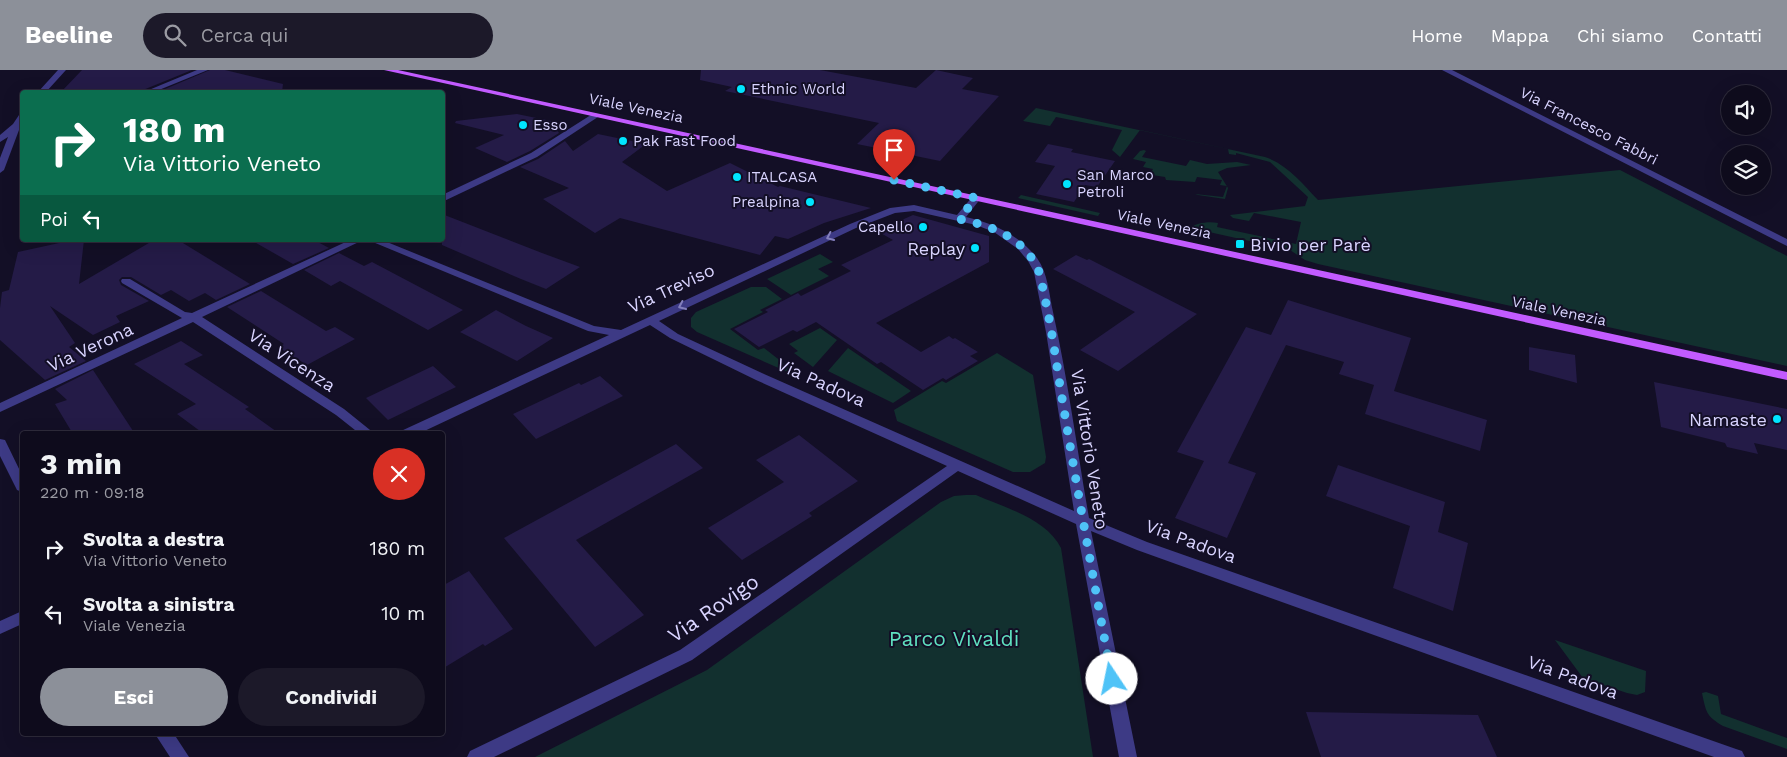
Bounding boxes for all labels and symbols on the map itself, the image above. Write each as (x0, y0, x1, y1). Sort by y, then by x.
place label: Ethnic World (751, 80, 845, 98)
marker: Ethnic World (735, 83, 747, 95)
street label: Via Francesco Fabbri (1517, 83, 1661, 169)
street label: Viale Venezia (587, 89, 685, 127)
place label: Esso (533, 116, 567, 134)
marker: Esso (517, 119, 529, 131)
pin (873, 129, 915, 180)
place label: Pak Fast Food (633, 132, 736, 150)
marker: Pak Fast Food (617, 135, 629, 147)
place label: San Marco Petroli (1077, 166, 1154, 201)
place label: ITALCASA (747, 168, 817, 186)
marker: ITALCASA (731, 171, 743, 183)
marker: San Marco Petroli (1061, 178, 1073, 190)
place label: Prealpina (732, 193, 801, 211)
marker: Prealpina (804, 196, 816, 208)
street label: Viale Venezia (1115, 205, 1213, 243)
place label: Capello (858, 218, 913, 236)
marker: Capello (917, 221, 929, 233)
one-way arrow (826, 231, 835, 242)
place label: Bivio per Parè (1250, 234, 1371, 255)
place label: Replay (907, 238, 966, 259)
marker: Bivio per Parè (1234, 238, 1246, 250)
marker: Replay (969, 242, 981, 254)
street label: Via Treviso (624, 259, 718, 317)
street label: Viale Venezia (1510, 292, 1608, 330)
one-way arrow (678, 299, 687, 310)
street label: Via Verona (44, 318, 136, 376)
street label: Via Vicenza (245, 324, 339, 396)
street label: Via Padova (773, 353, 869, 411)
street label: Via Vittorio Veneto (1067, 367, 1113, 531)
place label: Namaste (1689, 409, 1767, 430)
marker: Namaste (1771, 413, 1783, 425)
street label: Via Padova (1143, 515, 1239, 567)
street label: Via Rovigo (663, 568, 763, 648)
park label: Parco Vivaldi (889, 626, 1019, 651)
street label: Via Padova (1525, 651, 1621, 703)
position arrow (1085, 652, 1137, 704)

